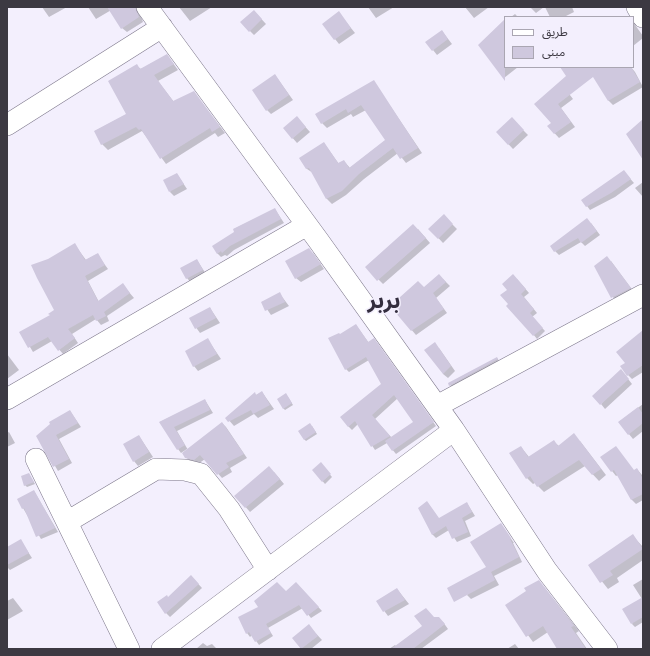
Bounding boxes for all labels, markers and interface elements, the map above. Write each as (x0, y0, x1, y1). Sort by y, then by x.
legend (504, 16, 634, 68)
text: طريق (542, 25, 568, 39)
text: مبنى (542, 45, 565, 59)
district label: بربر (367, 288, 401, 314)

